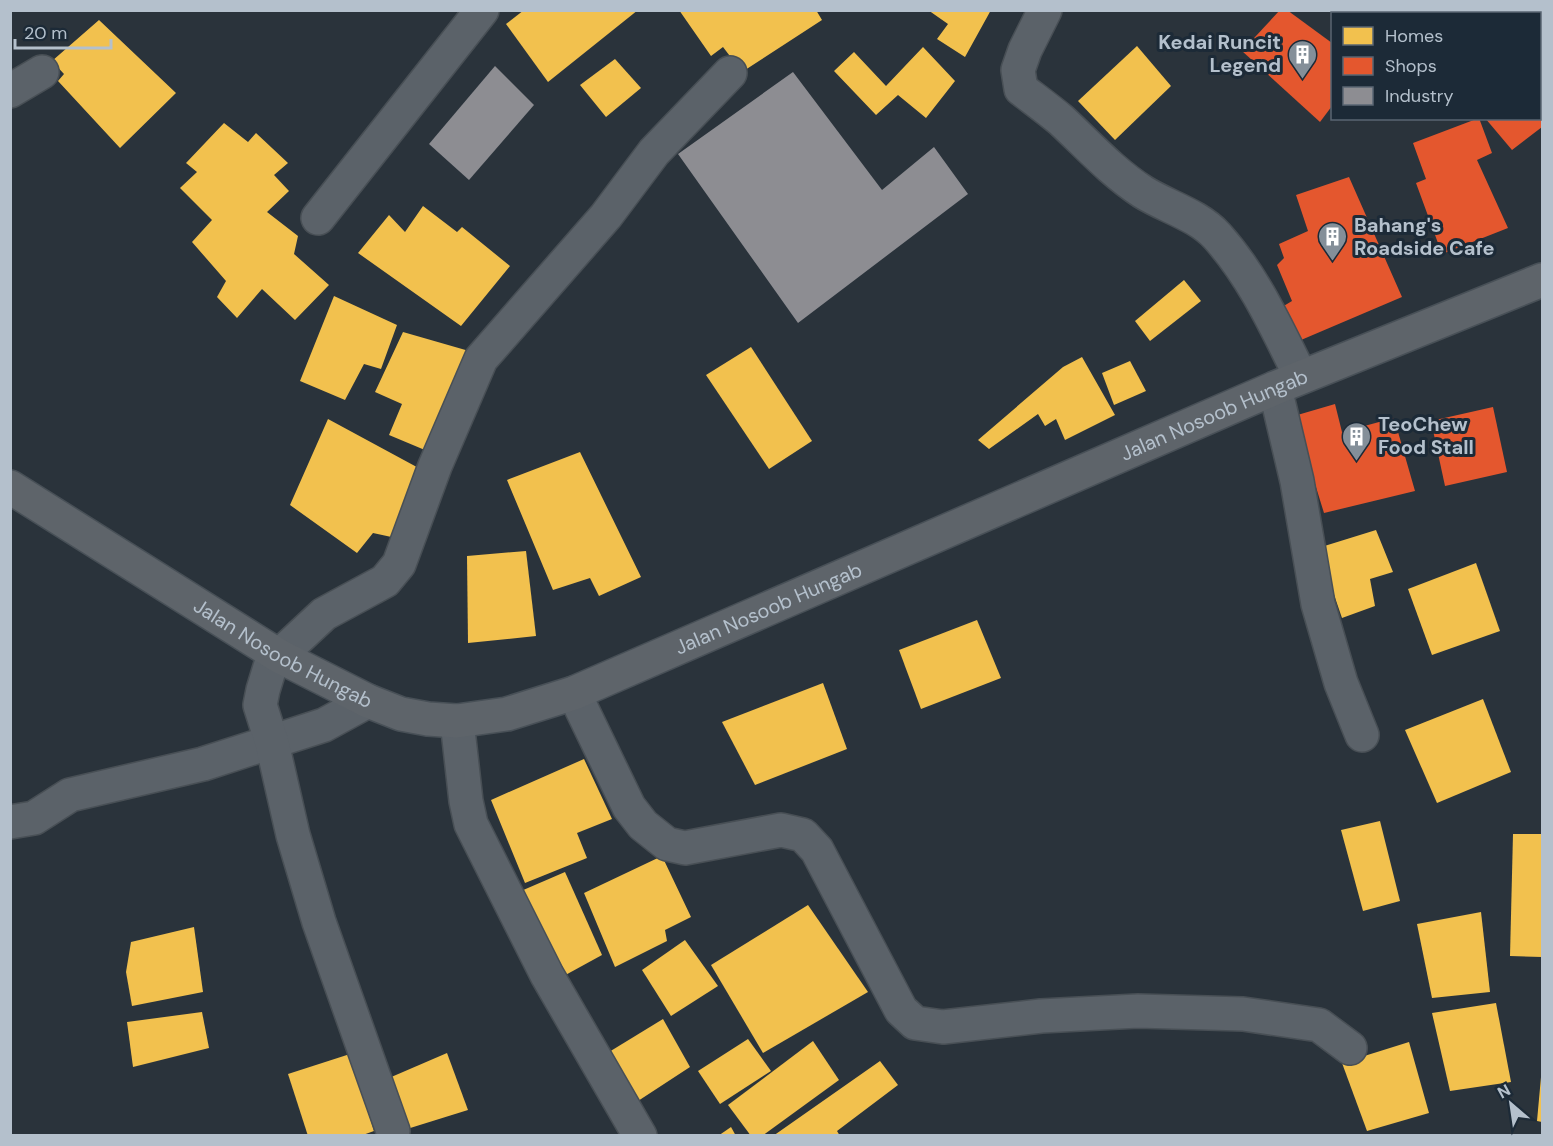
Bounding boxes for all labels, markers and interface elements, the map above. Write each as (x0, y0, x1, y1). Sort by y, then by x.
scale bar (15, 12, 111, 50)
legend (1331, 12, 1541, 120)
text: 20 m (24, 21, 67, 45)
text: Homes (1385, 24, 1443, 48)
place label: Kedai Runcit Legend (1158, 29, 1281, 78)
building icon: Kedai Runcit Legend (1286, 38, 1318, 80)
text: Shops (1385, 54, 1437, 78)
text: Industry (1385, 84, 1454, 108)
place label: Bahang's Roadside Cafe (1354, 212, 1495, 261)
building icon: Bahang's Roadside Cafe (1317, 220, 1349, 262)
street label: Jalan Nosoob Hungab (1116, 363, 1312, 467)
place label: TeoChew Food Stall (1378, 411, 1474, 460)
building icon: TeoChew Food Stall (1341, 420, 1373, 462)
street label: Jalan Nosoob Hungab (671, 556, 866, 661)
street label: Jalan Nosoob Hungab (189, 593, 377, 714)
north arrow (1481, 1074, 1541, 1134)
text: N (1494, 1079, 1514, 1103)

